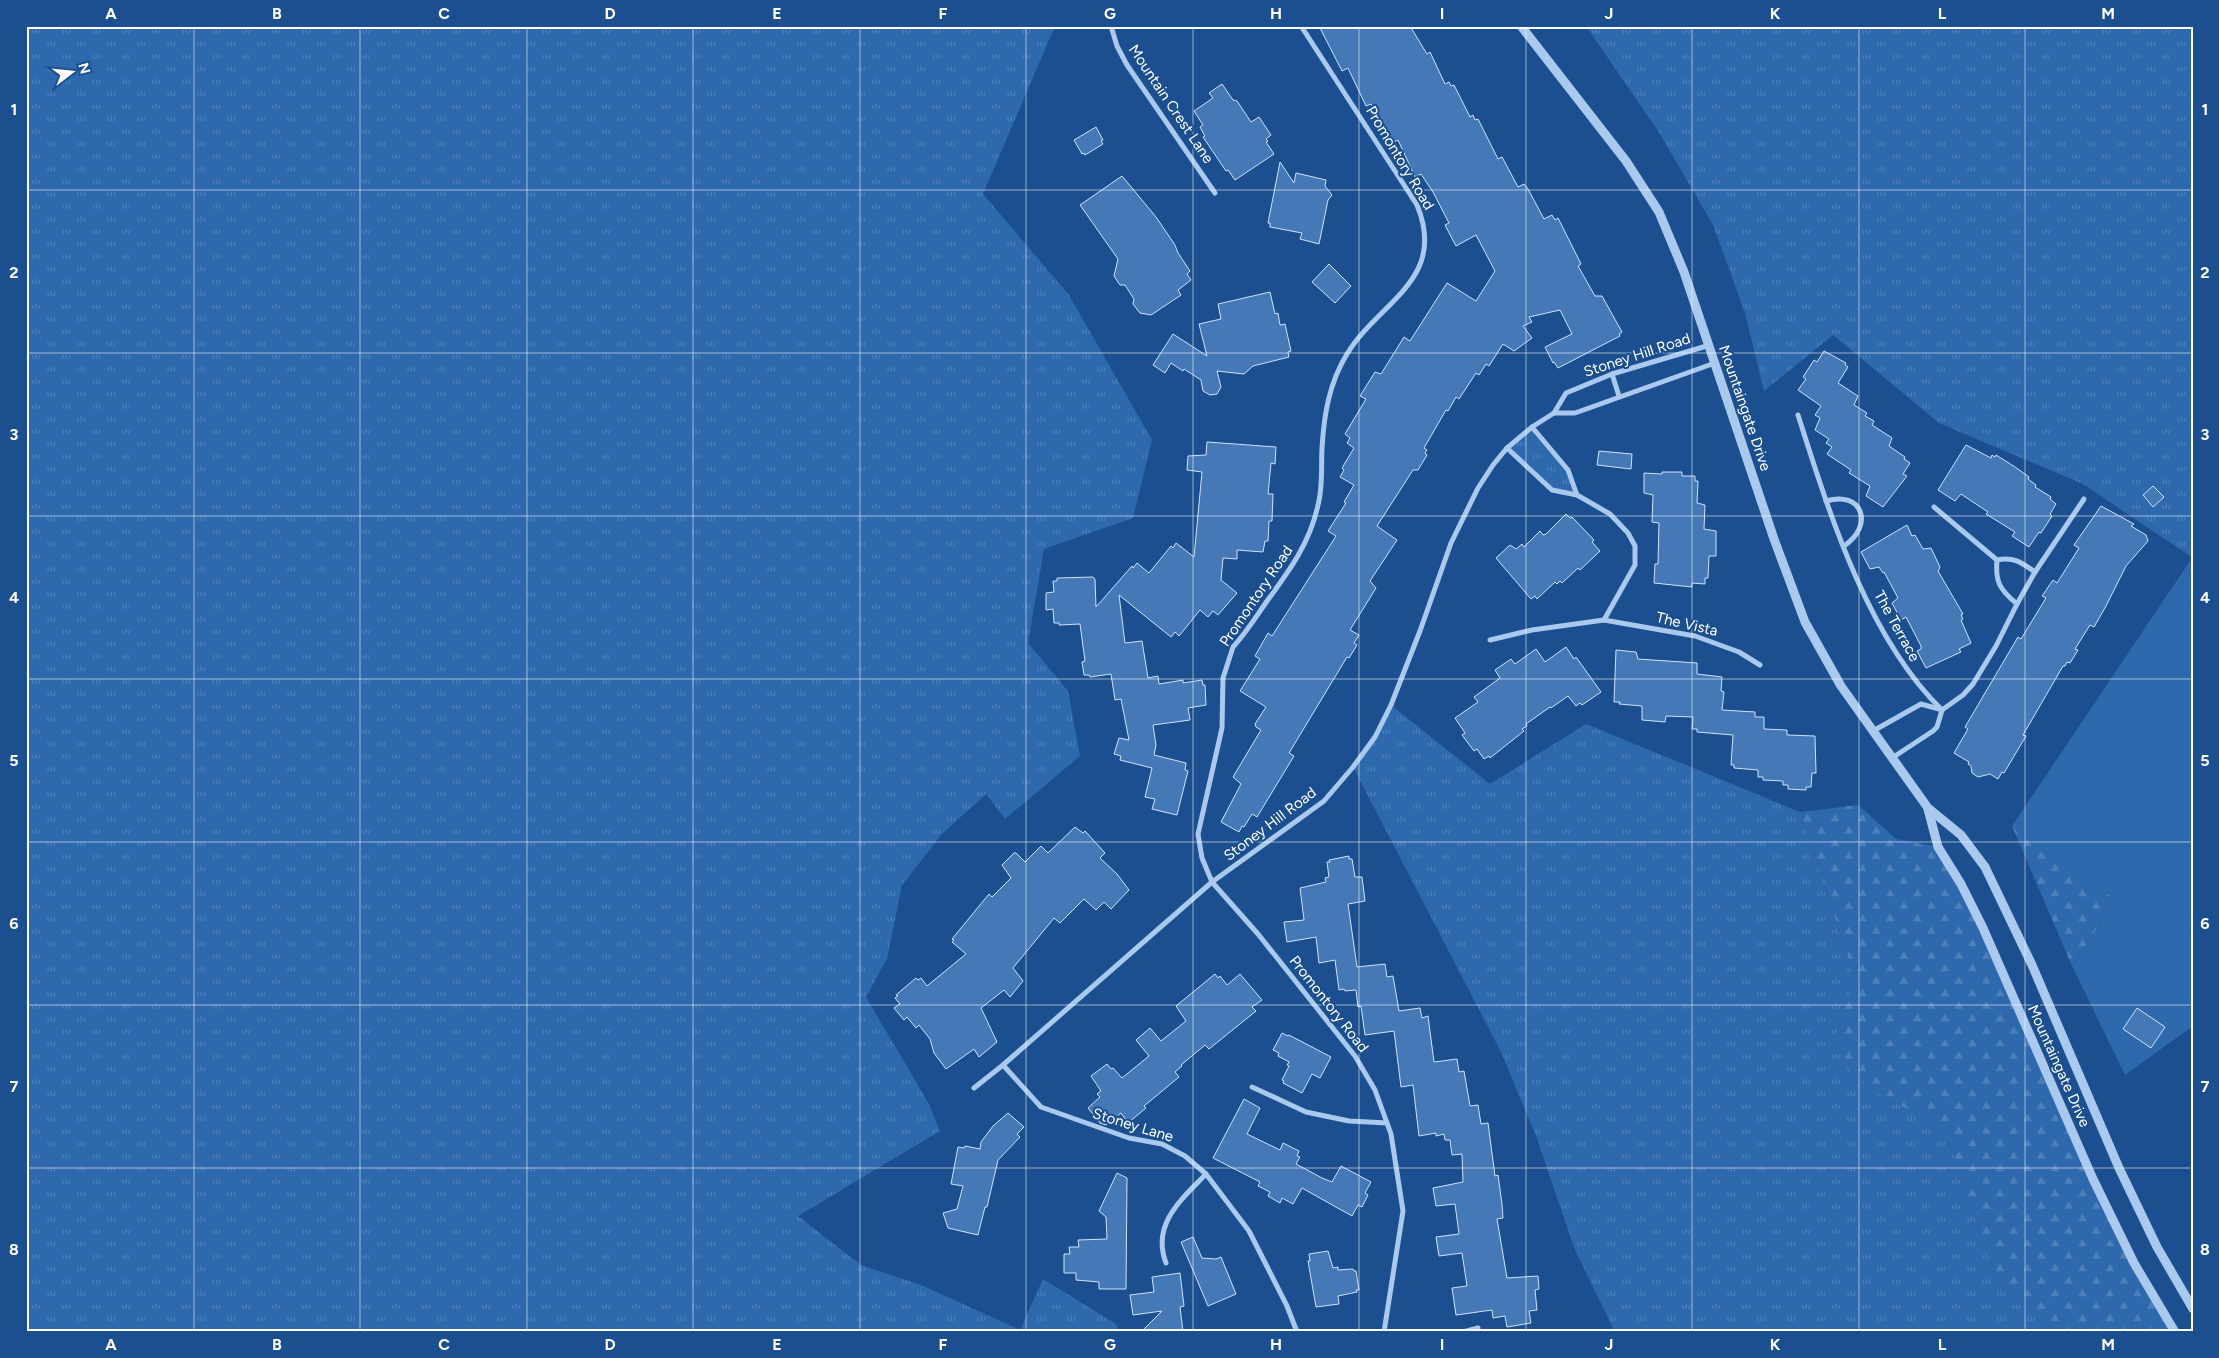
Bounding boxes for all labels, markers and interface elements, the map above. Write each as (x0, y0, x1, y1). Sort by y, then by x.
text: A (105, 4, 117, 23)
text: B (272, 4, 282, 23)
text: C (438, 4, 450, 23)
text: D (604, 4, 616, 23)
text: E (772, 4, 782, 23)
text: F (939, 4, 948, 23)
text: G (1104, 4, 1116, 23)
text: H (1270, 4, 1282, 23)
text: I (1440, 4, 1444, 23)
text: J (1605, 4, 1613, 23)
text: K (1770, 4, 1781, 23)
text: L (1938, 4, 1947, 23)
text: M (2101, 4, 2115, 23)
street label: Mountain Crest Lane (1125, 41, 1217, 167)
north arrow (48, 48, 98, 98)
text: N (74, 61, 94, 76)
text: 1 (11, 100, 17, 119)
text: 1 (2202, 100, 2208, 119)
street label: Promontory Road (1362, 103, 1438, 213)
text: 2 (9, 263, 19, 282)
text: 2 (2200, 263, 2210, 282)
street label: Stoney Hill Road (1581, 329, 1693, 381)
street label: Mountaingate Drive (1715, 343, 1775, 473)
text: 3 (10, 425, 19, 444)
text: 3 (2201, 425, 2210, 444)
street label: Promontory Road (1216, 542, 1296, 650)
street label: The Terrace (1870, 587, 1924, 665)
text: 4 (9, 588, 19, 607)
text: 4 (2200, 588, 2210, 607)
street label: The Vista (1654, 608, 1720, 640)
text: 5 (9, 751, 19, 770)
text: 5 (2200, 751, 2210, 770)
street label: Stoney Hill Road (1220, 783, 1320, 865)
text: 6 (9, 914, 19, 933)
text: 6 (2200, 914, 2210, 933)
street label: Promontory Road (1286, 952, 1372, 1056)
street label: Mountaingate Drive (2024, 1002, 2094, 1130)
text: 7 (10, 1077, 19, 1096)
text: 7 (2201, 1077, 2210, 1096)
street label: Stoney Lane (1090, 1104, 1176, 1146)
text: 8 (9, 1240, 19, 1259)
text: 8 (2200, 1240, 2210, 1259)
text: A (105, 1335, 117, 1354)
text: B (272, 1335, 282, 1354)
text: C (438, 1335, 450, 1354)
text: D (604, 1335, 616, 1354)
text: E (772, 1335, 782, 1354)
text: F (939, 1335, 948, 1354)
text: G (1104, 1335, 1116, 1354)
text: H (1270, 1335, 1282, 1354)
text: I (1440, 1335, 1444, 1354)
text: J (1605, 1335, 1613, 1354)
text: K (1770, 1335, 1781, 1354)
text: L (1938, 1335, 1947, 1354)
text: M (2101, 1335, 2115, 1354)

